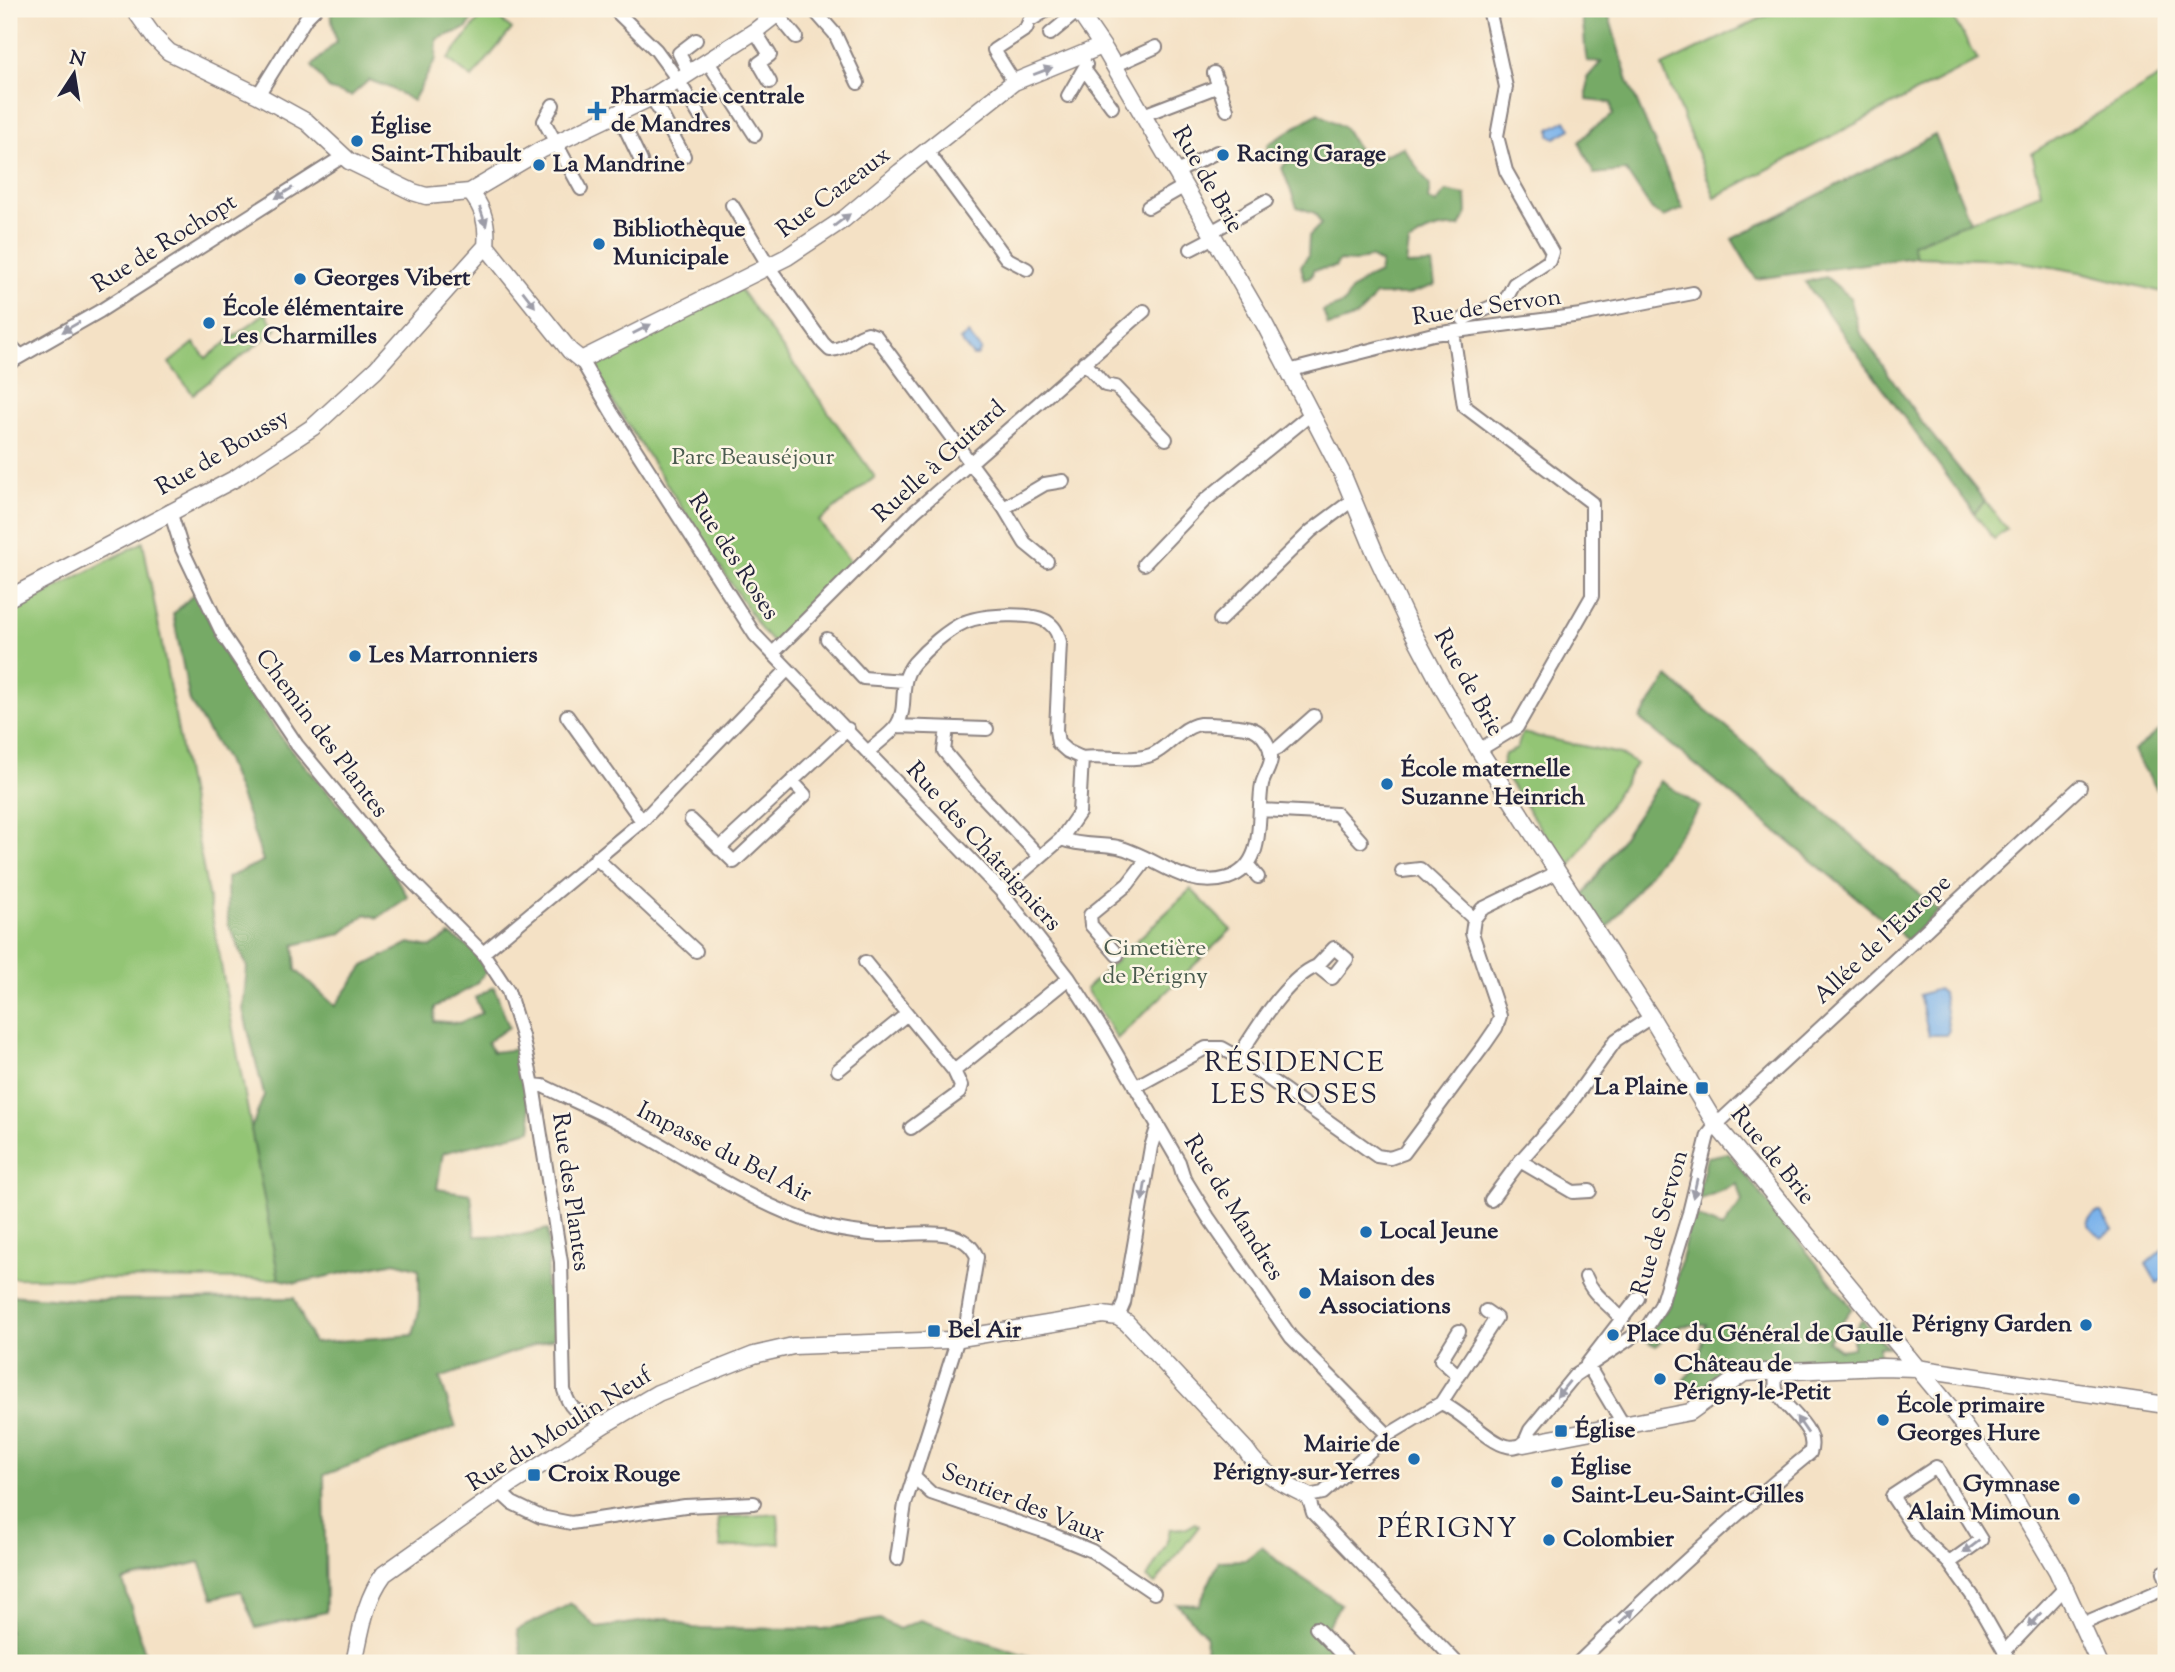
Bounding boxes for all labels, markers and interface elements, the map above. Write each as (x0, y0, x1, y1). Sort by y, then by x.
north arrow (38, 38, 108, 108)
text: N (67, 45, 87, 75)
one-way arrow (1032, 65, 1053, 76)
place label: Pharmacie centrale de Mandres (611, 80, 805, 142)
marker: Pharmacie centrale de Mandres (589, 103, 605, 119)
place label: Église Saint-Thibault (371, 110, 522, 172)
street label: Rue de Brie (1163, 120, 1251, 240)
marker: Église Saint-Thibault (349, 133, 365, 149)
place label: Racing Garage (1237, 138, 1386, 172)
street label: Rue Cazeaux (770, 139, 898, 247)
marker: Racing Garage (1215, 147, 1231, 163)
place label: La Mandrine (553, 148, 685, 182)
marker: La Mandrine (531, 157, 547, 173)
street label: Rue de Rochopt (86, 186, 244, 302)
one-way arrow (275, 187, 294, 200)
one-way arrow (478, 207, 489, 228)
place label: Bibliothèque Municipale (613, 213, 746, 275)
one-way arrow (832, 213, 850, 228)
marker: Bibliothèque Municipale (591, 236, 607, 252)
place label: Georges Vibert (314, 262, 471, 296)
marker: Georges Vibert (292, 271, 308, 287)
street label: Rue de Servon (1410, 281, 1564, 335)
one-way arrow (521, 290, 535, 308)
place label: École élémentaire Les Charmilles (223, 292, 404, 354)
marker: École élémentaire Les Charmilles (201, 315, 217, 331)
one-way arrow (61, 321, 81, 333)
one-way arrow (633, 324, 653, 336)
street label: Ruelle à Guitard (866, 393, 1014, 531)
street label: Rue de Boussy (150, 401, 296, 505)
park label: Parc Beauséjour (672, 441, 834, 475)
street label: Rue des Roses (679, 487, 787, 627)
street label: Rue de Brie (1424, 623, 1512, 743)
place label: Les Marronniers (369, 639, 538, 673)
street label: Chemin des Plantes (246, 643, 396, 825)
marker: Les Marronniers (347, 648, 363, 664)
place label: École maternelle Suzanne Heinrich (1401, 753, 1586, 815)
street label: Rue des Châtaigniers (897, 755, 1069, 939)
marker: École maternelle Suzanne Heinrich (1379, 776, 1395, 792)
street label: Allée de l'Europe (1807, 867, 1959, 1013)
park label: Cimetière de Périgny (1102, 932, 1208, 994)
district label: RÉSIDENCE LES ROSES (1204, 1044, 1386, 1116)
place label: La Plaine (1594, 1071, 1688, 1105)
marker: La Plaine (1694, 1080, 1710, 1096)
street label: Impasse du Bel Air (631, 1094, 817, 1212)
street label: Rue de Brie (1722, 1099, 1822, 1213)
street label: Rue des Plantes (542, 1111, 598, 1273)
street label: Rue de Mandres (1175, 1128, 1291, 1288)
street label: Rue de Servon (1624, 1146, 1698, 1300)
one-way arrow (1689, 1178, 1700, 1200)
one-way arrow (1138, 1181, 1149, 1203)
place label: Local Jeune (1380, 1215, 1498, 1249)
marker: Local Jeune (1358, 1224, 1374, 1240)
place label: Maison des Associations (1319, 1262, 1451, 1324)
marker: Maison des Associations (1297, 1285, 1313, 1301)
place label: Périgny Garden (1912, 1308, 2073, 1342)
place label: Bel Air (948, 1314, 1022, 1348)
marker: Périgny Garden (2078, 1317, 2094, 1333)
place label: Place du Général de Gaulle (1627, 1318, 1903, 1352)
marker: Bel Air (926, 1323, 942, 1339)
marker: Place du Général de Gaulle (1605, 1327, 1621, 1343)
place label: Château de Périgny-le-Petit (1674, 1348, 1831, 1410)
street label: Rue du Moulin Neuf (461, 1358, 661, 1501)
marker: Château de Périgny-le-Petit (1652, 1371, 1668, 1387)
one-way arrow (1556, 1379, 1571, 1397)
place label: École primaire Georges Hure (1897, 1389, 2045, 1451)
marker: École primaire Georges Hure (1875, 1412, 1891, 1428)
place label: Église (1575, 1414, 1635, 1448)
one-way arrow (1796, 1415, 1809, 1435)
marker: Église (1553, 1423, 1569, 1439)
place label: Mairie de Périgny-sur-Yerres (1213, 1428, 1400, 1490)
marker: Mairie de Périgny-sur-Yerres (1406, 1451, 1422, 1467)
place label: Église Saint-Leu-Saint-Gilles (1571, 1451, 1804, 1513)
street label: Sentier des Vaux (936, 1456, 1110, 1552)
place label: Croix Rouge (548, 1458, 680, 1492)
marker: Croix Rouge (526, 1467, 542, 1483)
place label: Gymnase Alain Mimoun (1907, 1468, 2061, 1530)
marker: Église Saint-Leu-Saint-Gilles (1549, 1474, 1565, 1490)
marker: Gymnase Alain Mimoun (2066, 1491, 2082, 1507)
district label: PÉRIGNY (1377, 1510, 1519, 1550)
place label: Colombier (1563, 1523, 1675, 1557)
marker: Colombier (1541, 1532, 1557, 1548)
one-way arrow (1962, 1540, 1980, 1554)
one-way arrow (1618, 1608, 1635, 1624)
one-way arrow (2027, 1611, 2043, 1628)

